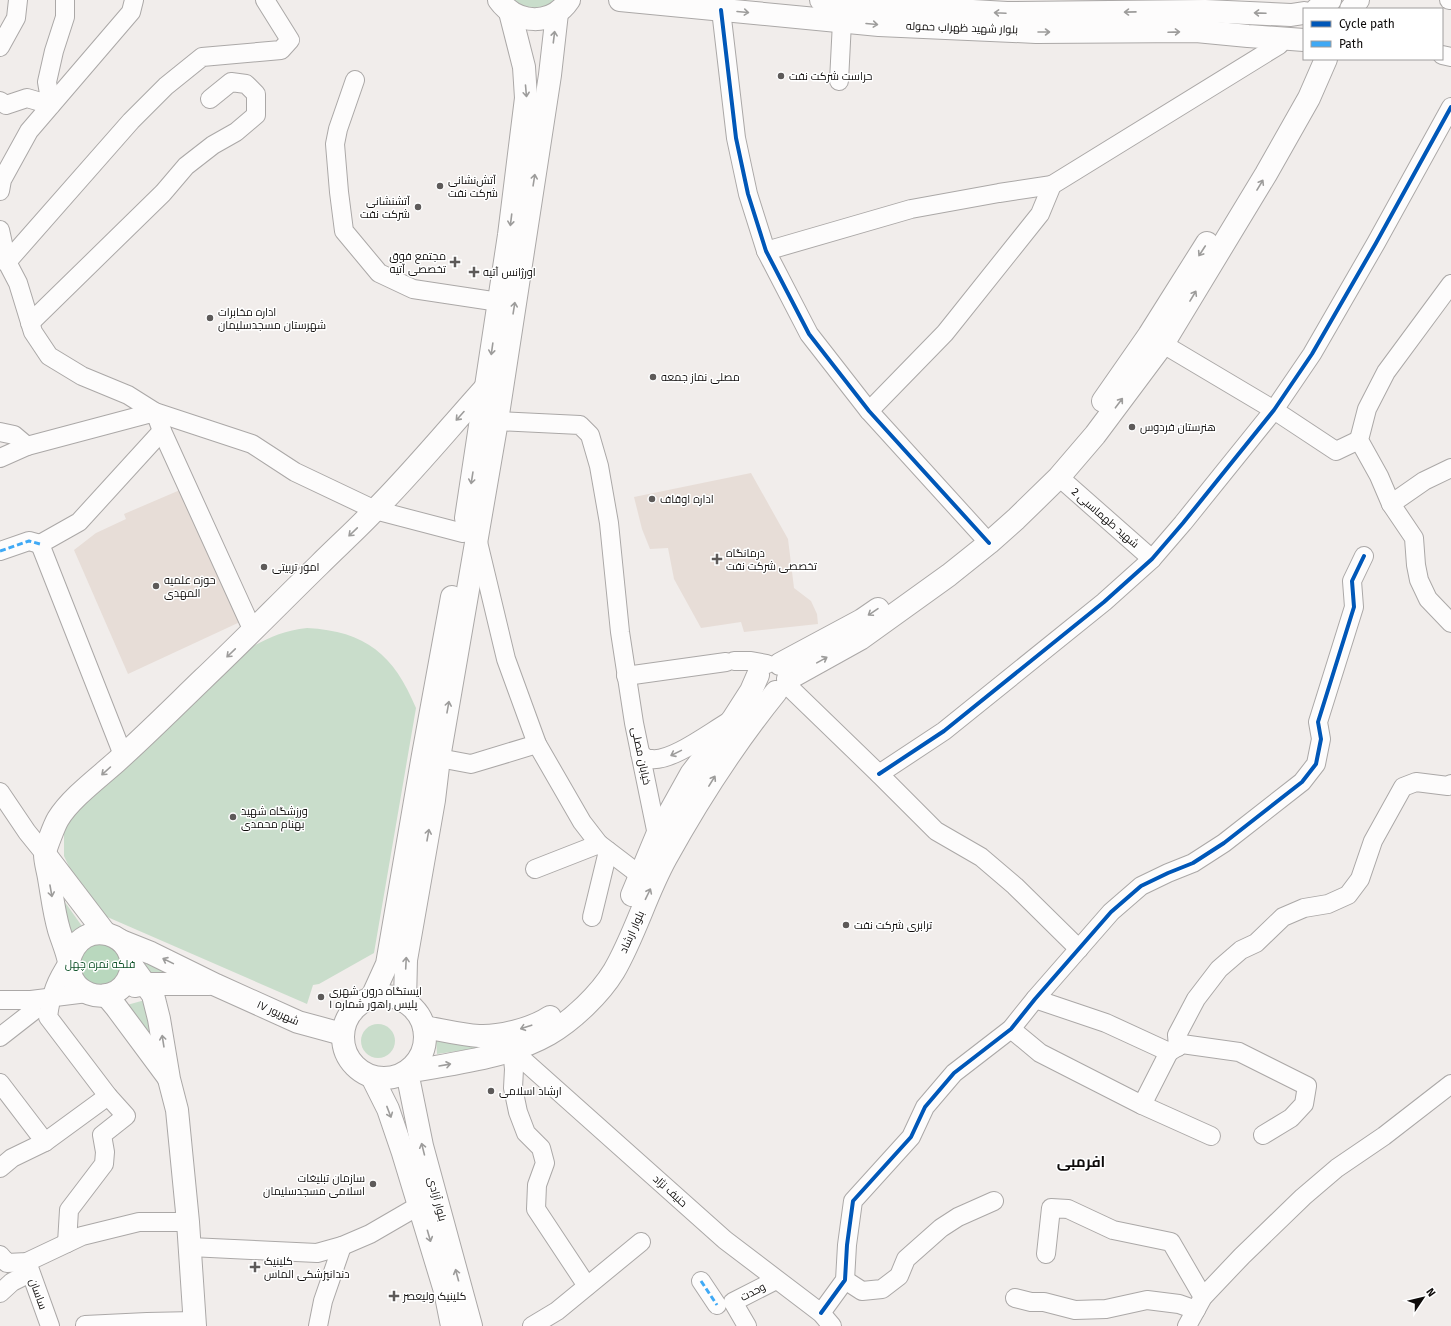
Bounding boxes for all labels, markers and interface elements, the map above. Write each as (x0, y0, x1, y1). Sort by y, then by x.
one-way arrow (736, 8, 749, 16)
one-way arrow (1124, 8, 1137, 16)
legend (1303, 8, 1443, 60)
one-way arrow (994, 9, 1007, 16)
one-way arrow (1254, 9, 1267, 17)
text: Cycle path (1339, 17, 1395, 31)
street label: بلوار شهید ظهراب حموله (906, 20, 1018, 36)
one-way arrow (865, 21, 878, 28)
one-way arrow (1037, 28, 1050, 36)
one-way arrow (1167, 28, 1180, 35)
one-way arrow (551, 31, 558, 44)
text: Path (1339, 37, 1363, 51)
place label: حراست شرکت نفت (789, 70, 872, 83)
marker: حراست شرکت نفت (776, 71, 786, 81)
one-way arrow (522, 84, 529, 97)
place label: آتش‌نشانی شرکت نفت (448, 174, 498, 200)
one-way arrow (530, 174, 538, 187)
one-way arrow (1256, 180, 1264, 191)
marker: آتش‌نشانی شرکت نفت (435, 181, 445, 191)
place label: آتشنشانی شرکت نفت (360, 195, 410, 221)
marker: آتشنشانی شرکت نفت (413, 202, 423, 212)
one-way arrow (507, 214, 515, 227)
one-way arrow (1198, 245, 1206, 256)
place label: مجتمع فوق تخصصی آتیه (389, 250, 446, 276)
marker: مجتمع فوق تخصصی آتیه (449, 256, 461, 268)
marker: اورژانس آتیه (468, 266, 480, 278)
place label: اورژانس آتیه (483, 266, 536, 279)
one-way arrow (1189, 290, 1197, 302)
one-way arrow (510, 302, 518, 315)
place label: اداره مخابرات شهرستان مسجدسلیمان (218, 306, 326, 332)
marker: اداره مخابرات شهرستان مسجدسلیمان (205, 313, 215, 323)
one-way arrow (488, 342, 496, 355)
place label: مصلی نماز جمعه (661, 371, 740, 384)
marker: مصلی نماز جمعه (648, 372, 658, 382)
one-way arrow (1115, 398, 1124, 409)
one-way arrow (455, 411, 465, 421)
place label: هنرستان فردوس (1140, 421, 1216, 434)
marker: هنرستان فردوس (1127, 422, 1137, 432)
one-way arrow (468, 471, 476, 484)
street label: شهید طهماسبی 2 (1069, 485, 1141, 551)
place label: اداره اوقاف (660, 493, 714, 506)
marker: اداره اوقاف (647, 494, 657, 504)
one-way arrow (348, 527, 358, 537)
place label: درمانگاه تخصصی شرکت نفت (726, 547, 817, 573)
marker: درمانگاه تخصصی شرکت نفت (711, 553, 723, 565)
place label: امور تربیتی (272, 561, 320, 574)
marker: امور تربیتی (259, 562, 269, 572)
place label: حوزه علمیه المهدی (164, 574, 216, 600)
marker: حوزه علمیه المهدی (151, 581, 161, 591)
one-way arrow (868, 608, 879, 616)
one-way arrow (226, 648, 236, 657)
one-way arrow (816, 655, 828, 663)
one-way arrow (444, 701, 452, 714)
street label: خیابان مصلی (629, 726, 653, 786)
one-way arrow (670, 750, 682, 757)
one-way arrow (100, 767, 111, 776)
one-way arrow (708, 775, 716, 787)
place label: ورزشگاه شهید بهنام محمدی (241, 805, 308, 832)
marker: ورزشگاه شهید بهنام محمدی (228, 812, 238, 822)
one-way arrow (424, 829, 432, 842)
one-way arrow (48, 885, 56, 898)
one-way arrow (645, 889, 652, 901)
street label: بلوار ارشاد (617, 909, 647, 955)
place label: ترابری شرکت نفت (854, 919, 932, 932)
marker: ترابری شرکت نفت (841, 920, 851, 930)
one-way arrow (163, 957, 175, 964)
one-way arrow (403, 957, 410, 970)
park label: فلکه نمره چهل (65, 958, 135, 971)
place label: ایستگاه درون شهری پلیس راهور شماره ۱ (329, 985, 422, 1011)
marker: ایستگاه درون شهری پلیس راهور شماره ۱ (316, 992, 326, 1002)
street label: ۱۷ شهریور (255, 998, 301, 1028)
one-way arrow (520, 1024, 533, 1031)
one-way arrow (159, 1035, 167, 1048)
one-way arrow (438, 1061, 451, 1069)
place label: ارشاد اسلامی (499, 1085, 562, 1098)
marker: ارشاد اسلامی (486, 1086, 496, 1096)
one-way arrow (385, 1106, 393, 1118)
one-way arrow (419, 1143, 427, 1156)
district label: افرمبی (1057, 1153, 1105, 1171)
place label: سازمان تبلیغات اسلامی مسجدسلیمان (263, 1172, 365, 1198)
street label: حنیف نژاد (650, 1172, 690, 1210)
street label: بلوار آزادی (425, 1175, 449, 1223)
marker: سازمان تبلیغات اسلامی مسجدسلیمان (368, 1179, 378, 1189)
one-way arrow (426, 1229, 433, 1242)
place label: کلینیک دندانپزشکی الماس (264, 1255, 350, 1281)
marker: کلینیک دندانپزشکی الماس (249, 1261, 261, 1273)
one-way arrow (453, 1269, 460, 1282)
street label: ساسان (26, 1277, 50, 1311)
north arrow (1403, 1278, 1443, 1318)
street label: وحدت (738, 1280, 768, 1304)
text: N (1423, 1286, 1438, 1299)
marker: کلینیک ولیعصر (388, 1290, 400, 1302)
place label: کلینیک ولیعصر (402, 1290, 467, 1303)

